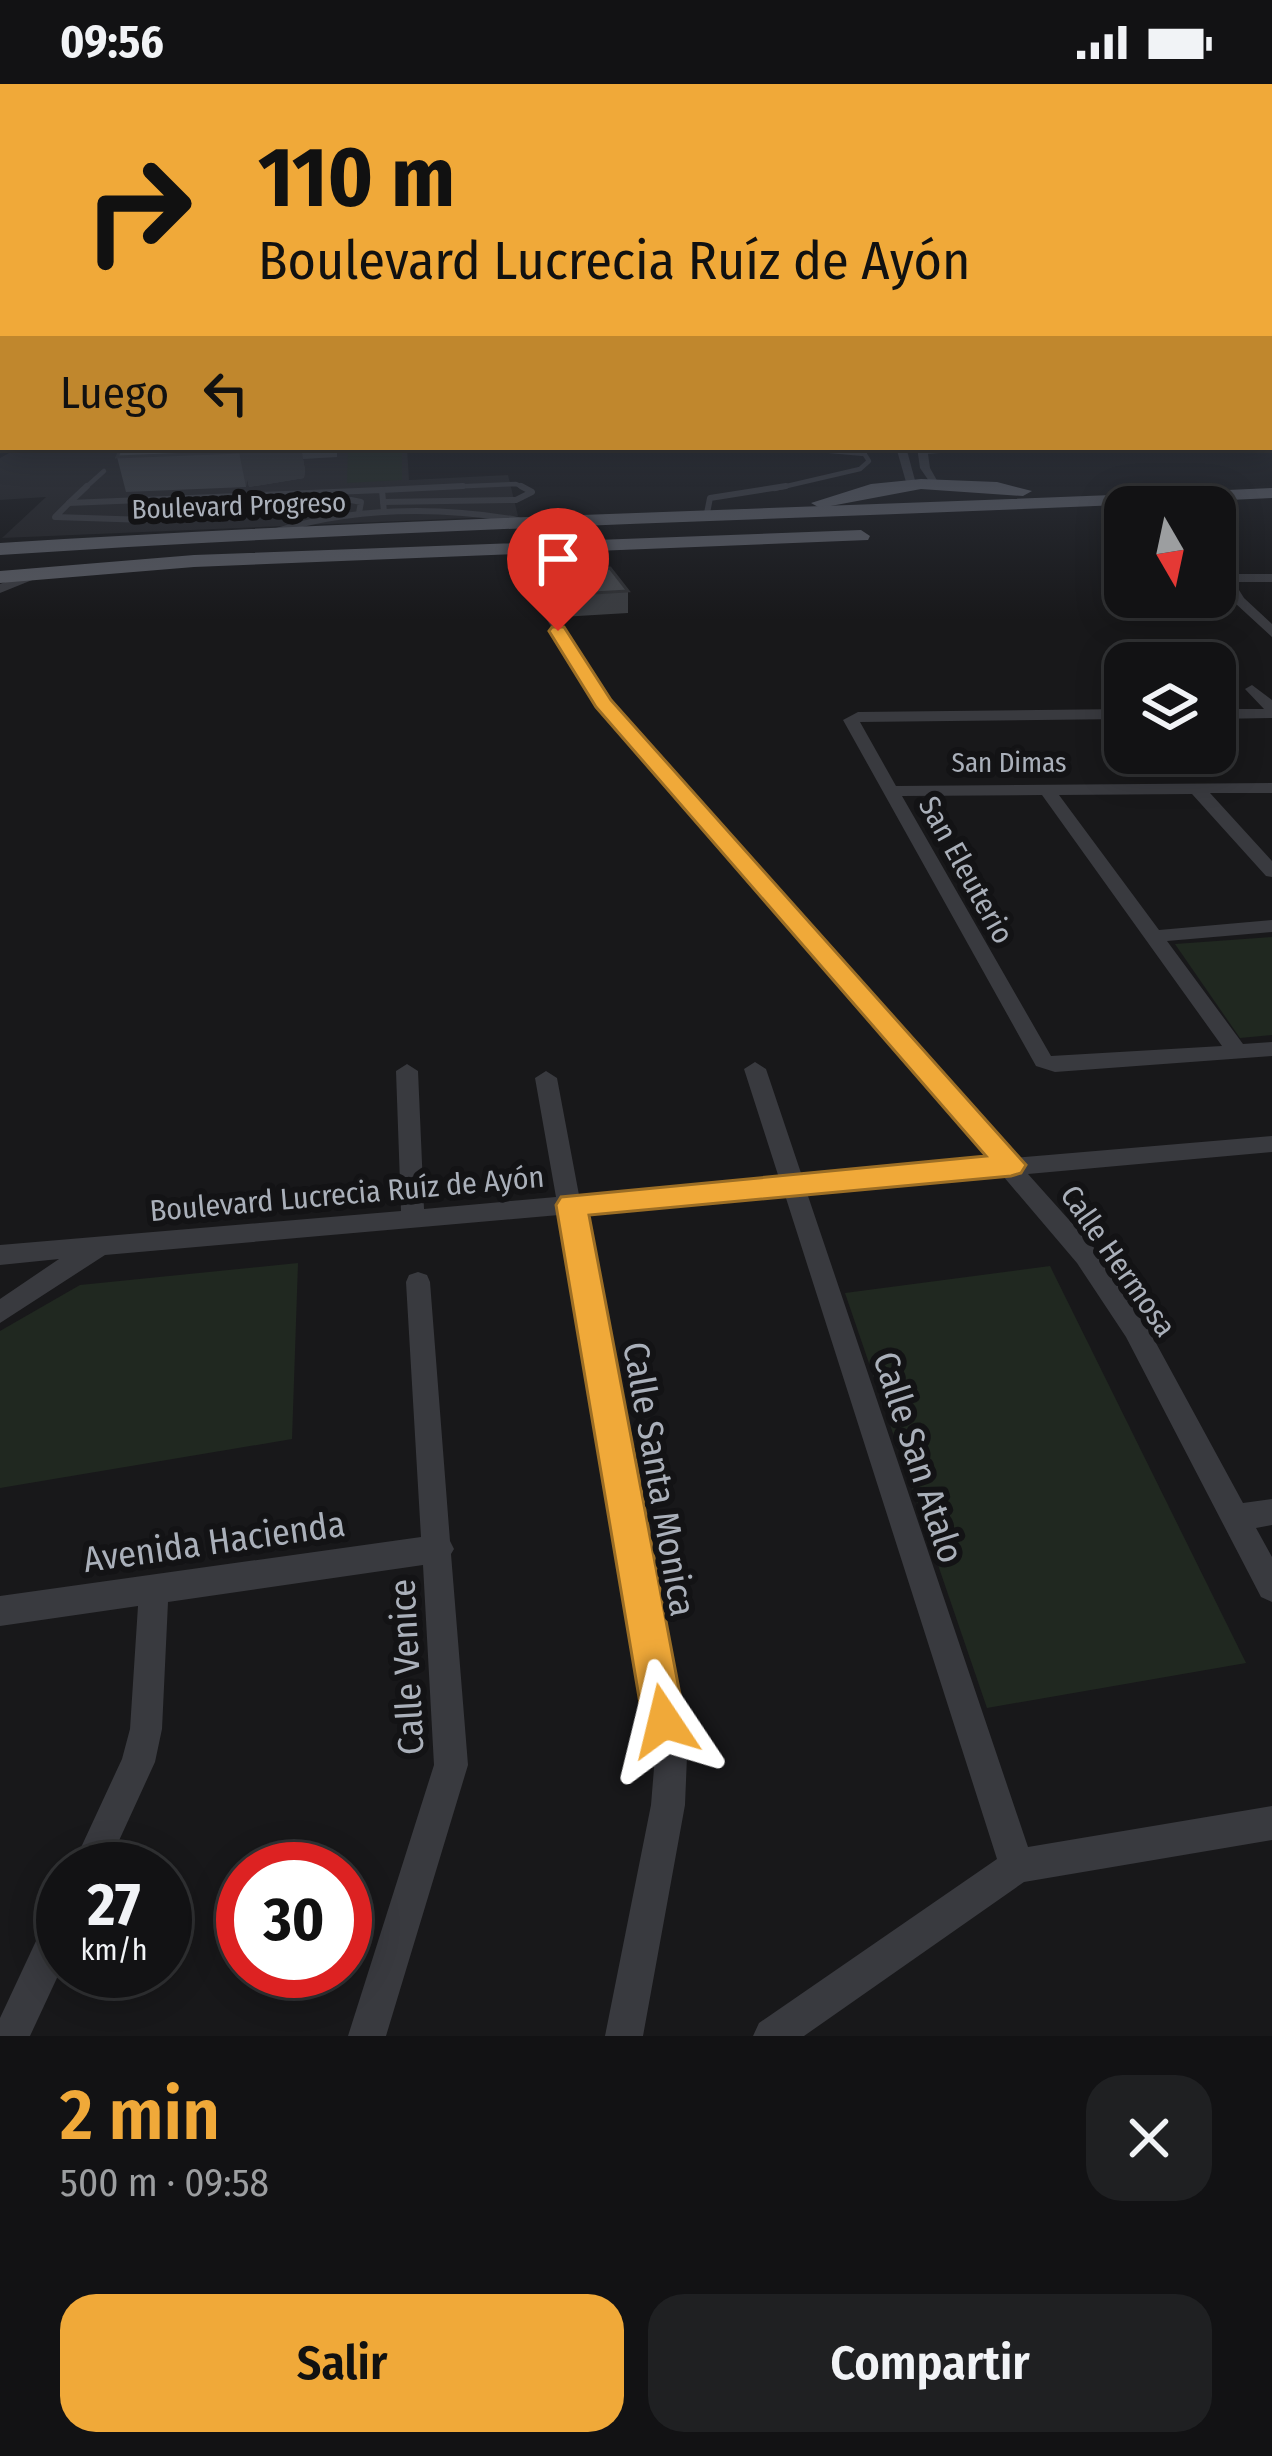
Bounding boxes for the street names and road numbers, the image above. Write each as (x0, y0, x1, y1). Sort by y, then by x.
street label: Boulevard Progreso (131, 486, 347, 526)
street label: San Dimas (951, 747, 1067, 779)
street label: San Eleuterio (911, 790, 1021, 950)
street label: Boulevard Lucrecia Ruíz de Ayón (148, 1159, 546, 1229)
street label: Calle Hermosa (1053, 1178, 1183, 1344)
street label: Calle Santa Monica (613, 1339, 705, 1620)
street label: Calle San Atalo (863, 1346, 973, 1568)
street label: Avenida Hacienda (81, 1502, 348, 1582)
street label: Calle Venice (380, 1578, 434, 1756)

